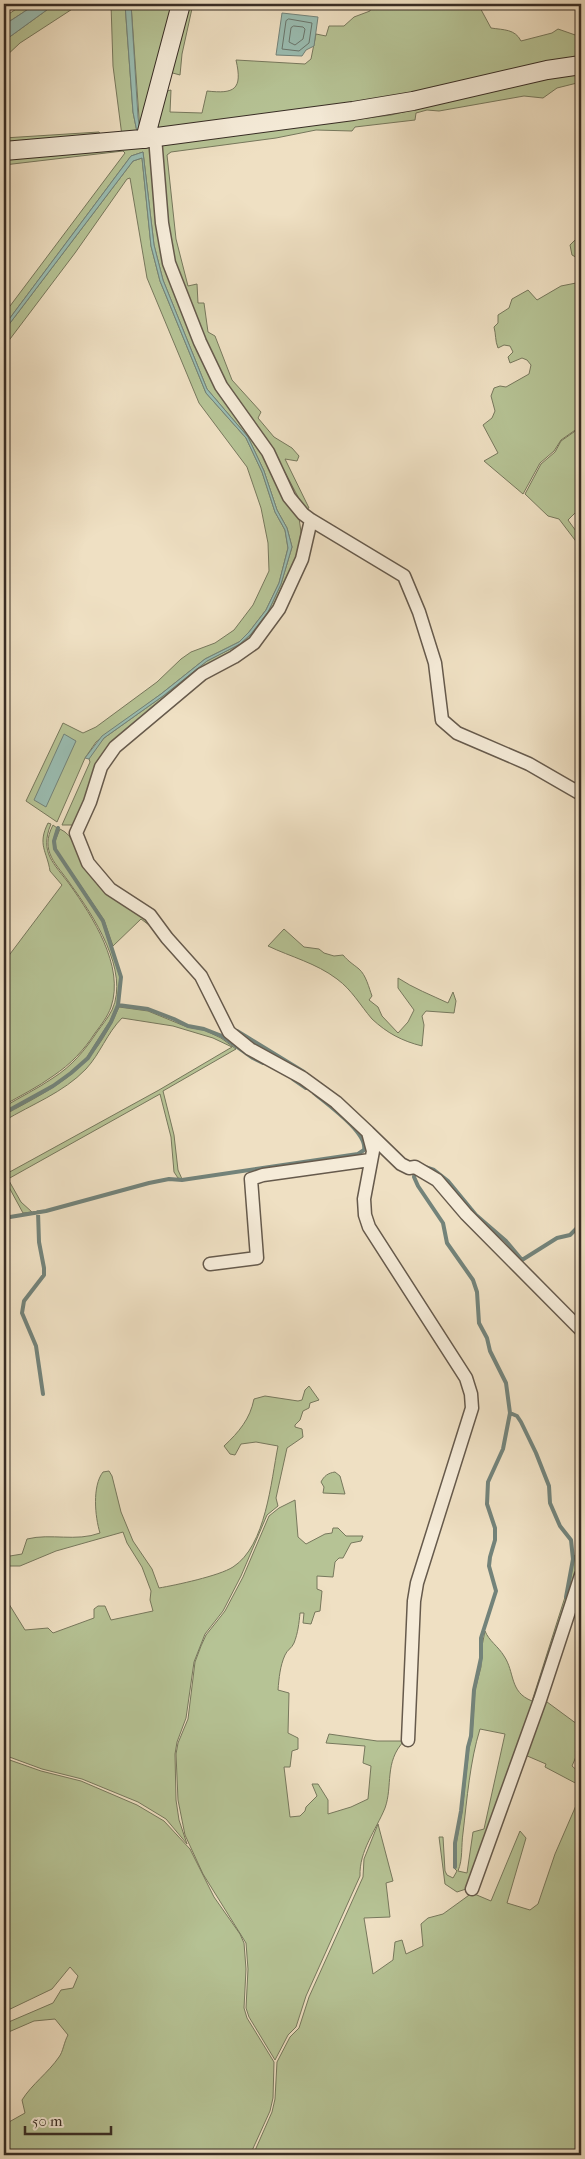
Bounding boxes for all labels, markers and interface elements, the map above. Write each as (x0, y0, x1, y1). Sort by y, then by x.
scale bar (25, 2104, 111, 2136)
text: 50 m (32, 2112, 63, 2130)

